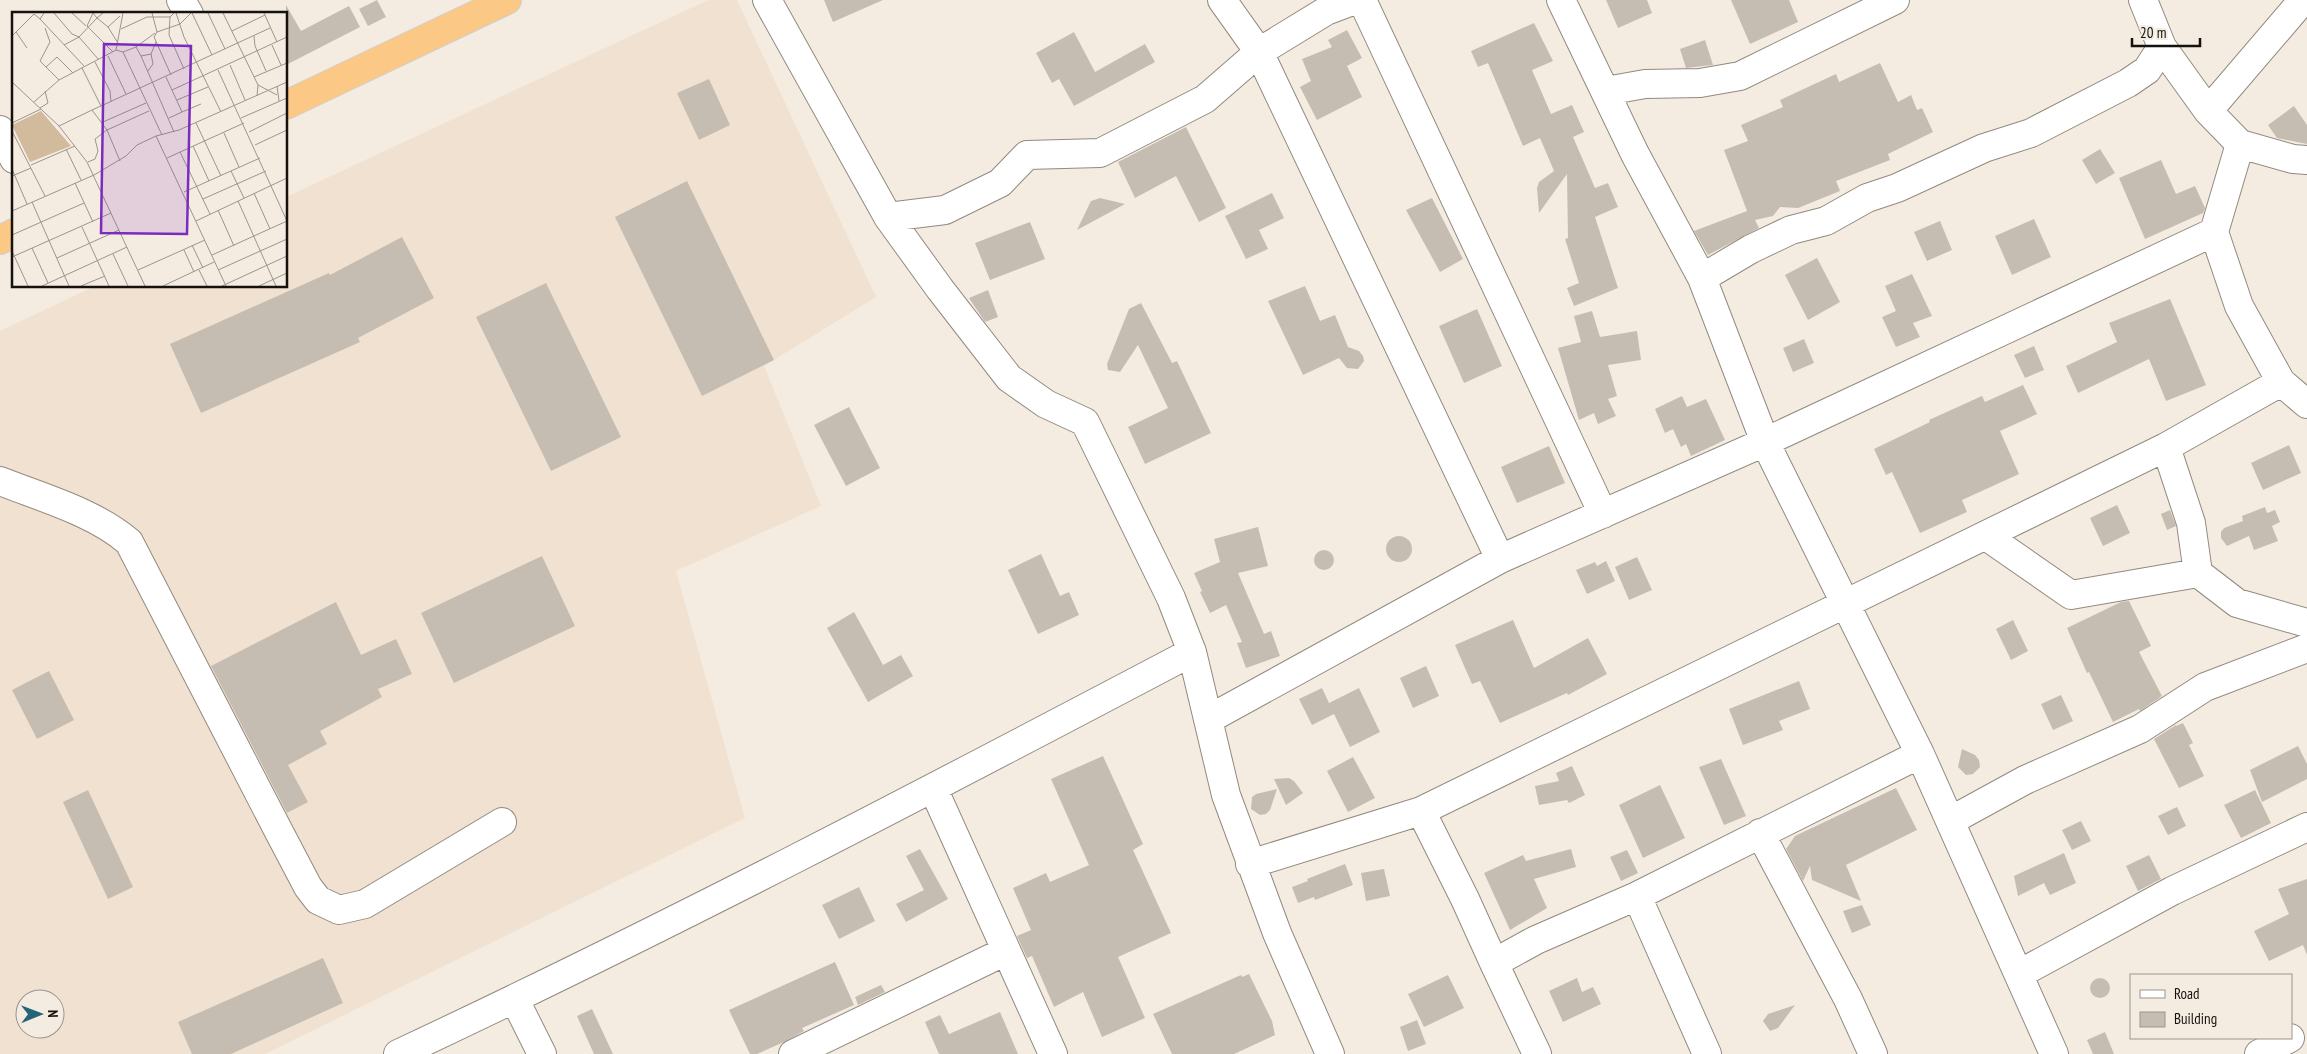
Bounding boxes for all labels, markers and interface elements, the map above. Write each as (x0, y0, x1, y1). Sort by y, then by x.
inset map (12, 12, 288, 288)
scale bar (2132, 15, 2200, 47)
text: 20 m (2140, 23, 2166, 42)
legend (2130, 974, 2292, 1039)
text: Road (2174, 984, 2200, 1003)
north arrow (15, 989, 65, 1039)
text: Building (2174, 1009, 2217, 1028)
text: N (44, 1010, 62, 1018)

